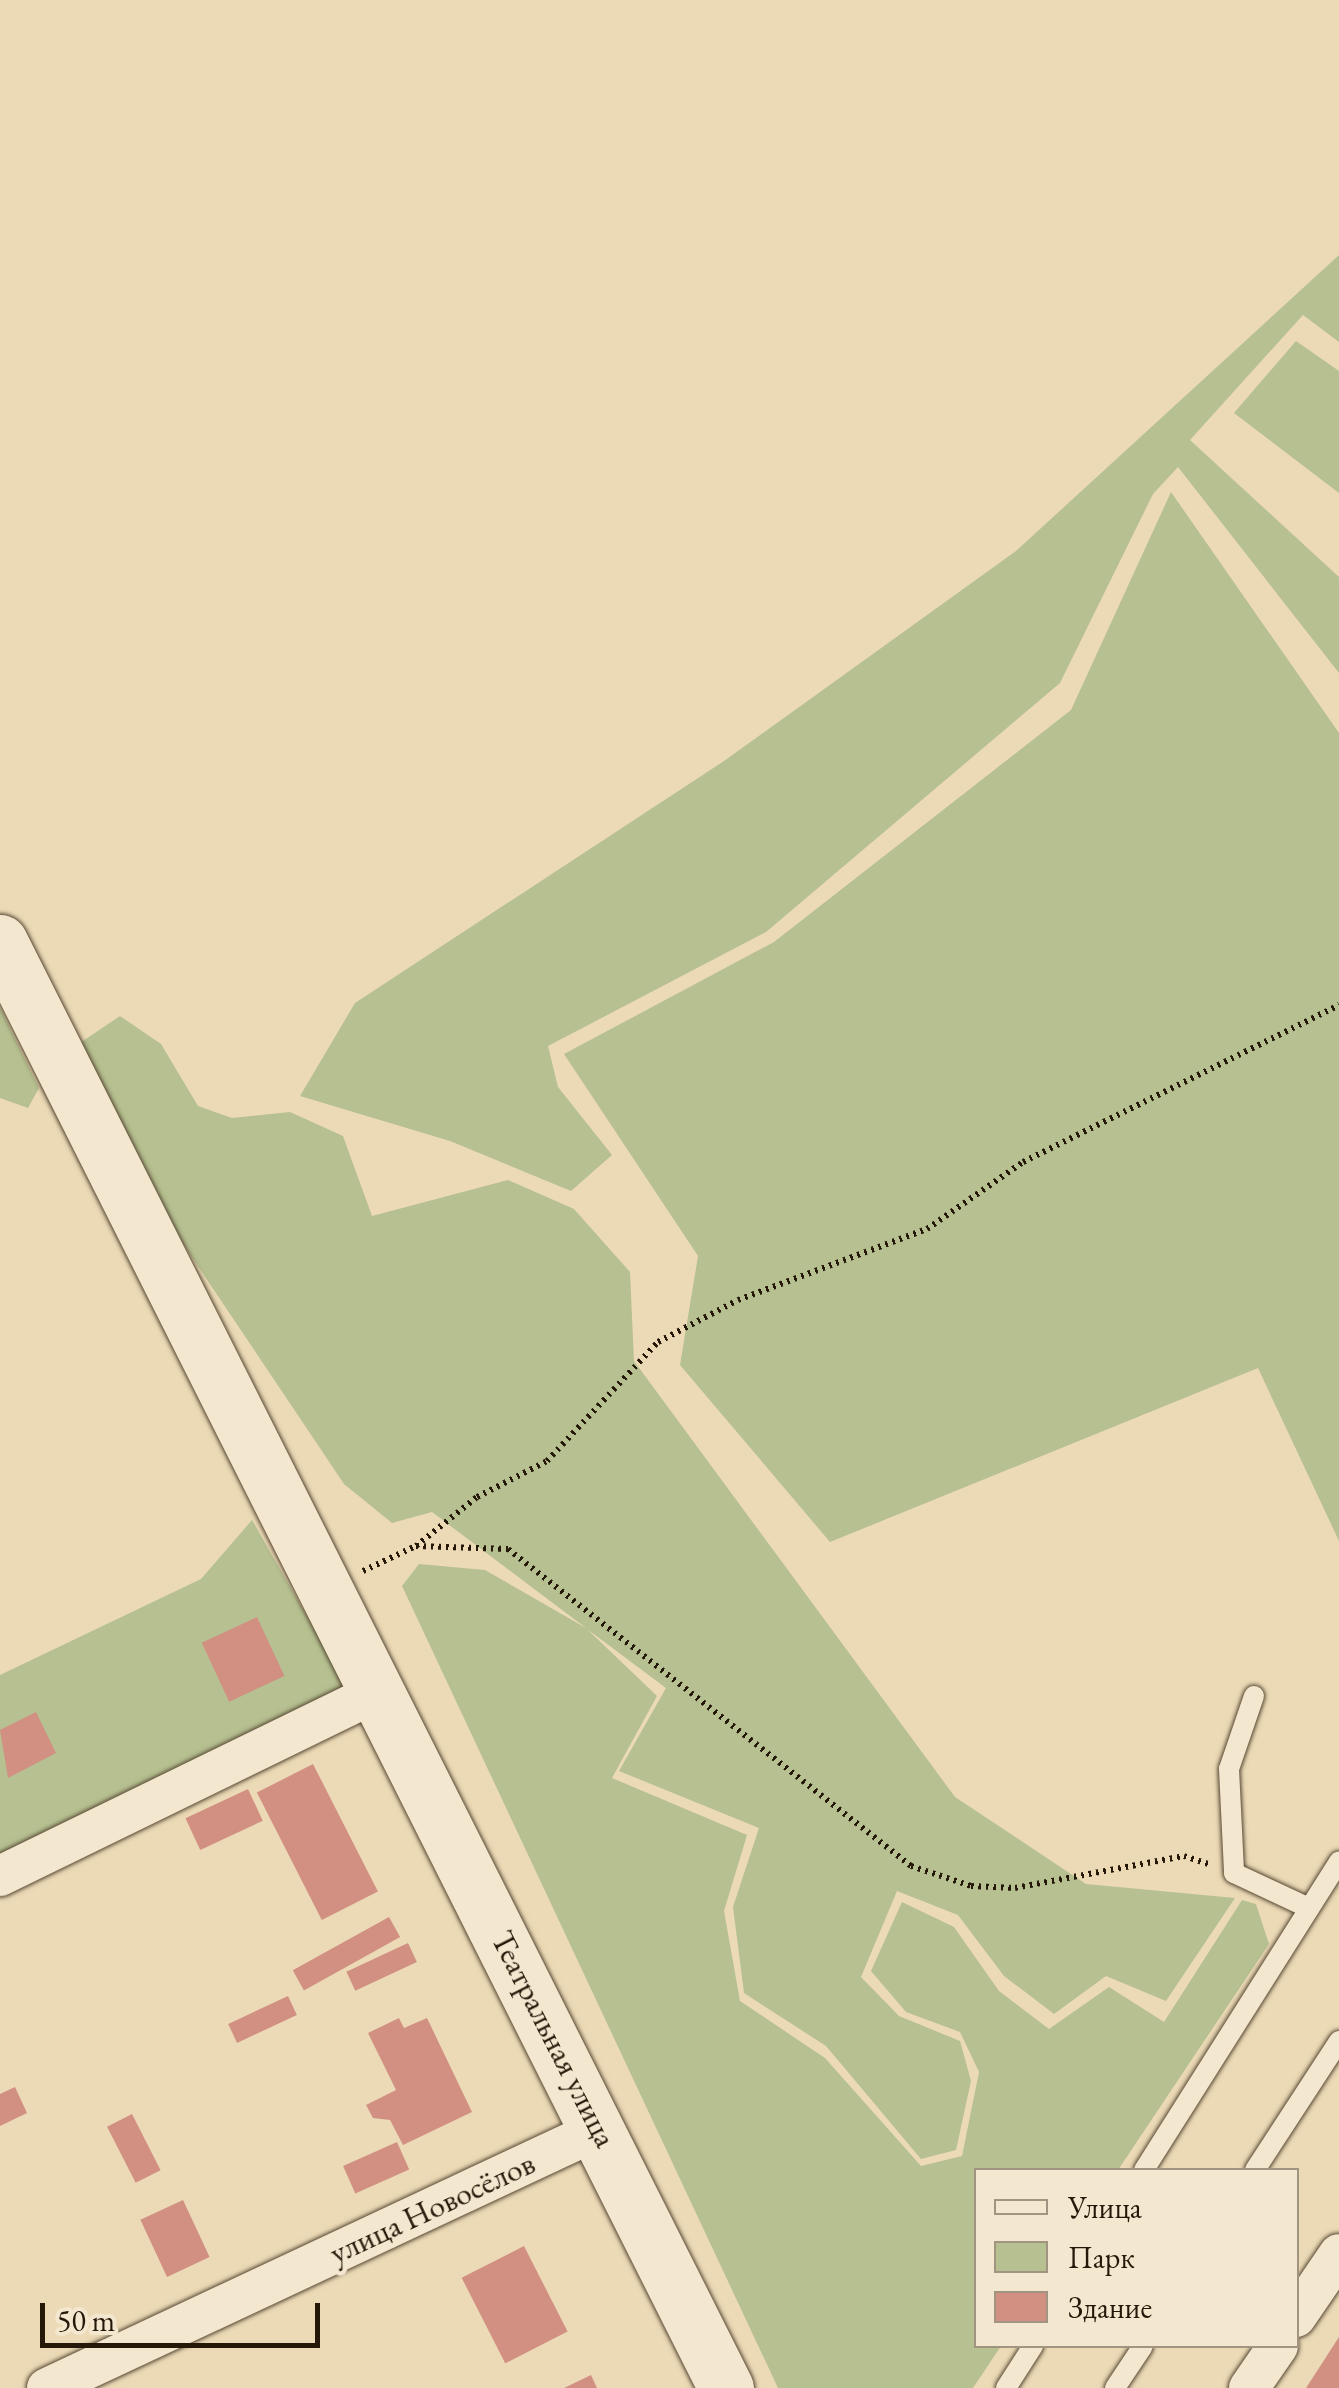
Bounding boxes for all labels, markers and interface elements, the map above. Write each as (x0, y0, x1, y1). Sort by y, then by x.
street label: Театральная улица (483, 1924, 625, 2154)
street label: улица Новосёлов (323, 2144, 541, 2272)
legend (974, 2168, 1299, 2348)
text: Улица (1068, 2188, 1142, 2227)
text: Парк (1068, 2238, 1135, 2277)
scale bar (45, 2283, 325, 2345)
text: Здание (1068, 2288, 1152, 2327)
text: 50 m (57, 2301, 115, 2340)

